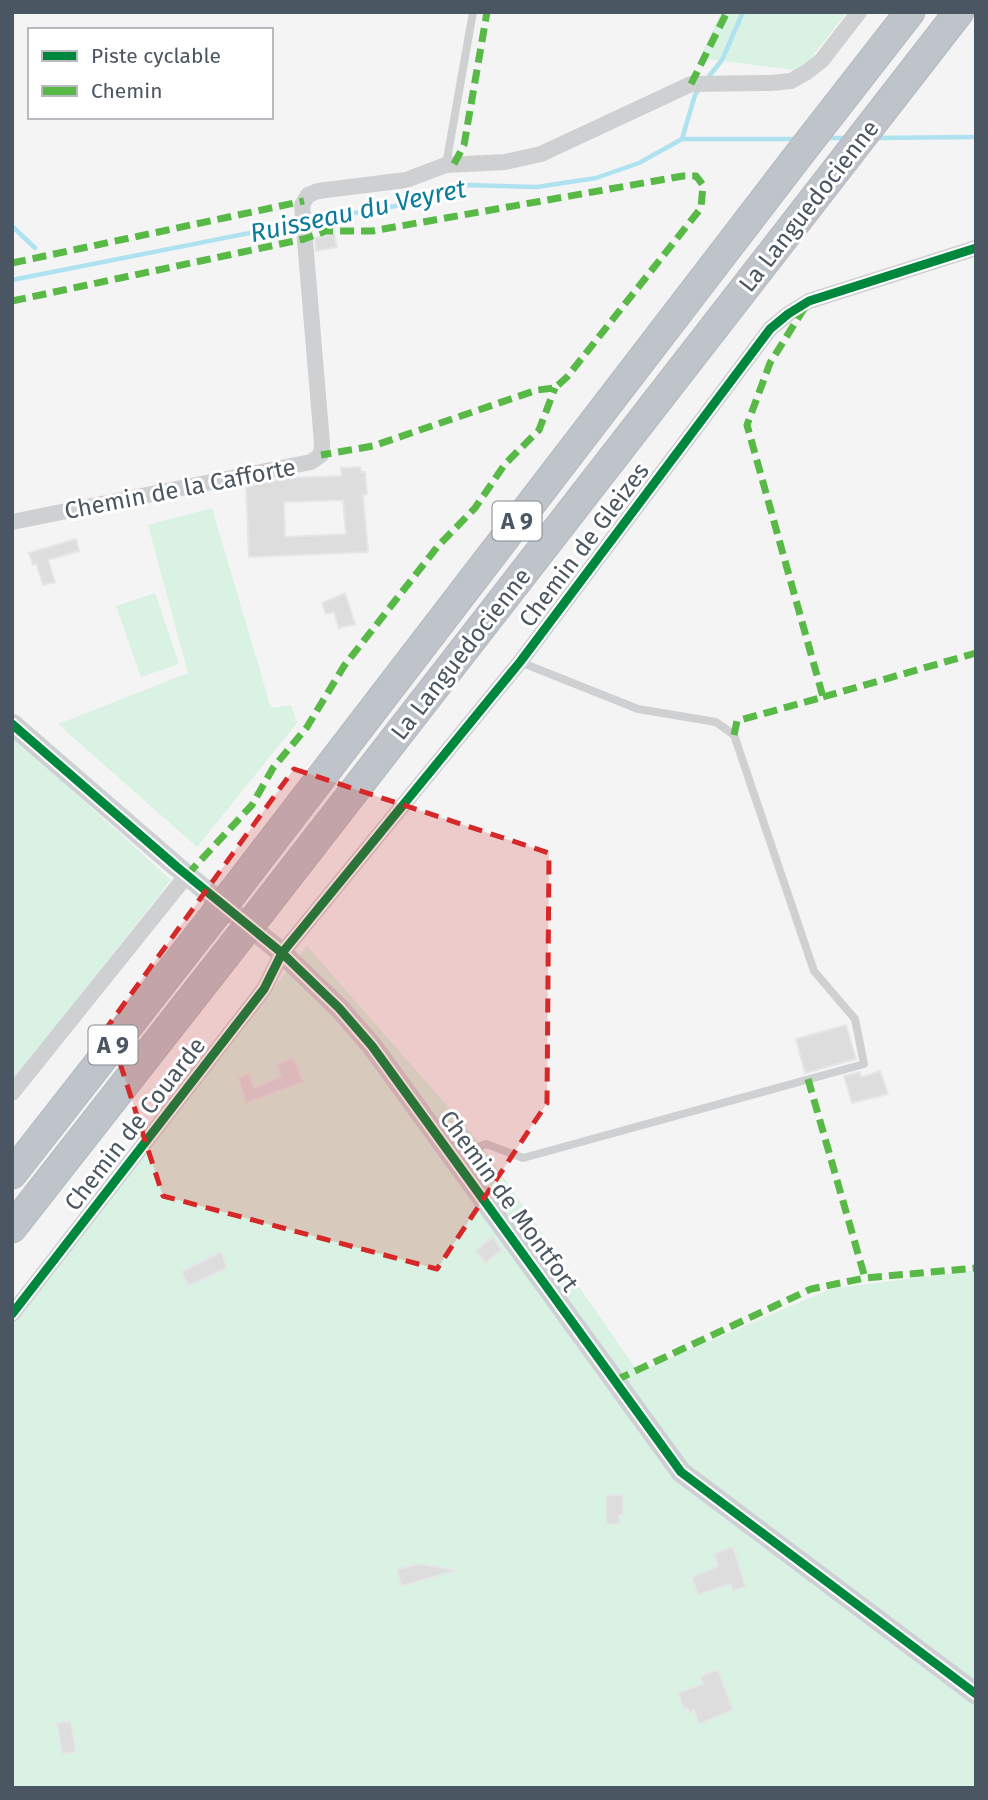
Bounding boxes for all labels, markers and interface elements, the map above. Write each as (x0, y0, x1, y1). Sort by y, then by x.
legend (28, 28, 273, 119)
text: Piste cyclable (91, 43, 221, 69)
text: Chemin (91, 78, 163, 104)
street label: La Languedocienne (733, 115, 885, 297)
water label: Ruisseau du Veyret (247, 173, 469, 249)
street label: Chemin de la Cafforte (62, 453, 298, 525)
street label: Chemin de Gleizes (513, 457, 655, 633)
road number: A 9 (492, 502, 542, 540)
street label: La Languedocienne (385, 563, 537, 745)
road number: A 9 (88, 1026, 138, 1064)
street label: Chemin de Couarde (59, 1032, 211, 1216)
street label: Chemin de Montfort (434, 1105, 584, 1297)

